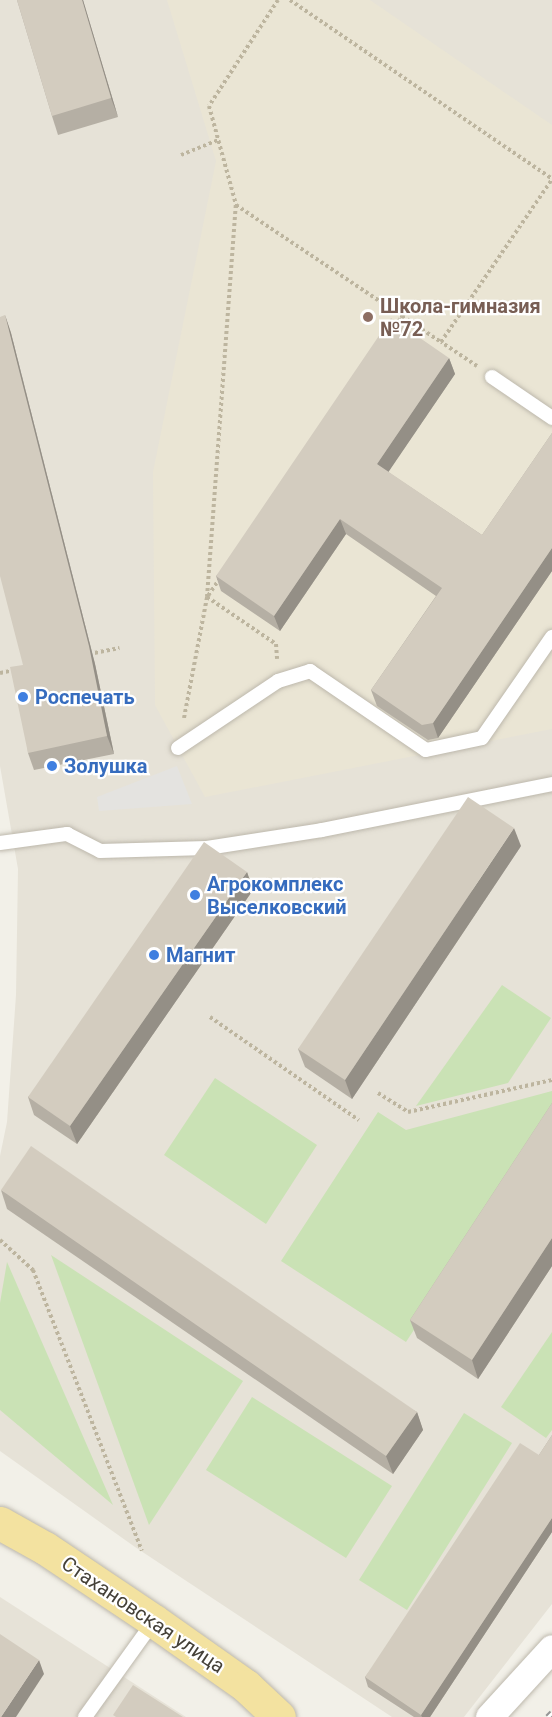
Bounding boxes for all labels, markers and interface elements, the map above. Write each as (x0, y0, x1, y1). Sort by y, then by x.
place label: Школа-гимназия №72 (380, 294, 541, 341)
marker: Школа-гимназия №72 (361, 310, 375, 324)
place label: Роспечать (35, 685, 135, 709)
marker: Роспечать (16, 690, 30, 704)
place label: Золушка (64, 754, 147, 778)
marker: Золушка (45, 759, 59, 773)
place label: Агрокомплекс Выселковский (207, 872, 347, 919)
marker: Агрокомплекс Выселковский (188, 888, 202, 902)
place label: Магнит (166, 943, 235, 967)
marker: Магнит (147, 948, 161, 962)
street label: Стахановская улица (57, 1551, 229, 1679)

